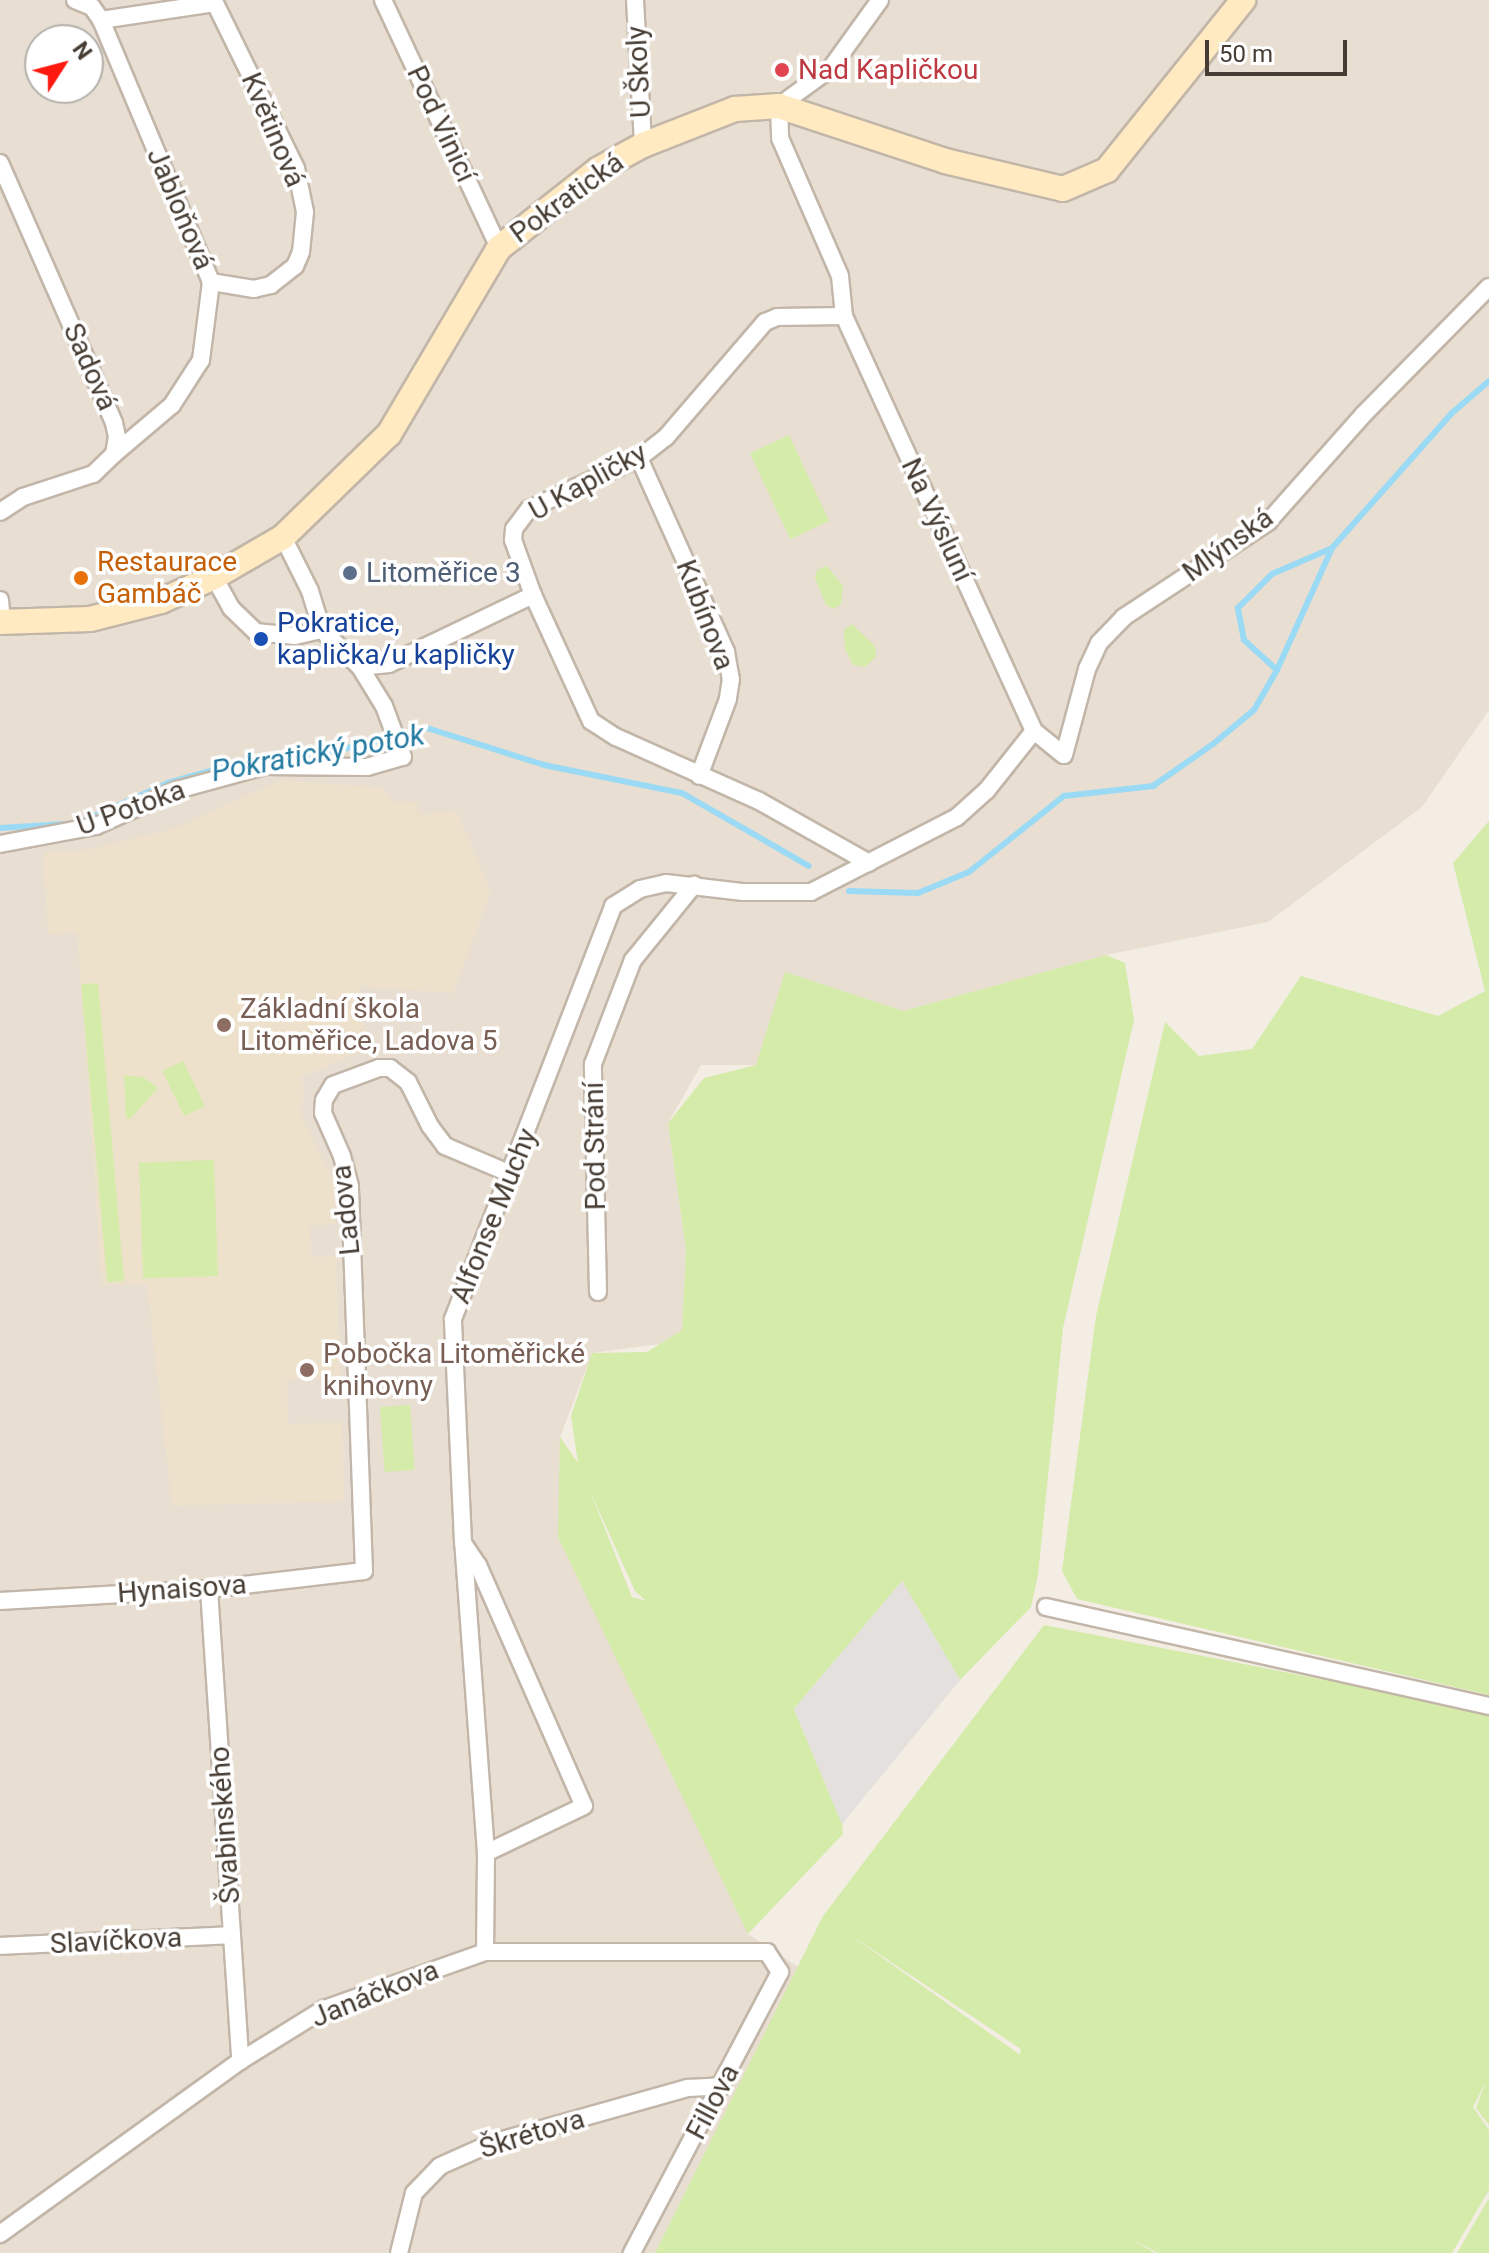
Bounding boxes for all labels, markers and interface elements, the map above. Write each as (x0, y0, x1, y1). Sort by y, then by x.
north arrow (24, 24, 104, 104)
scale bar (1209, 24, 1351, 74)
street label: U Školy (620, 25, 658, 119)
text: N (68, 37, 97, 64)
text: 50 m (1219, 40, 1273, 68)
place label: Nad Kapličkou (798, 53, 978, 87)
street label: Pod Vinicí (399, 60, 483, 188)
marker: Nad Kapličkou (773, 61, 791, 79)
street label: Květinová (234, 68, 312, 192)
street label: Jabloňová (139, 143, 221, 275)
street label: Pokratická (504, 146, 630, 250)
street label: Sadová (56, 318, 124, 416)
street label: U Kapličky (523, 436, 653, 528)
street label: Na Výsluní (894, 453, 980, 587)
street label: Mlýnská (1176, 501, 1280, 589)
place label: Restaurace Gambáč (97, 545, 237, 611)
street label: Kubínova (669, 555, 741, 675)
place label: Litoměřice 3 (366, 556, 521, 590)
marker: Litoměřice 3 (341, 564, 359, 582)
marker: Restaurace Gambáč (72, 569, 90, 587)
place label: Pokratice, kaplička/u kapličky (277, 606, 515, 672)
marker: Pokratice, kaplička/u kapličky (252, 630, 270, 648)
water label: Pokratický potok (209, 717, 427, 789)
street label: U Potoka (72, 773, 190, 843)
place label: Základní škola Litoměřice, Ladova 5 (240, 992, 498, 1058)
marker: Základní škola Litoměřice, Ladova 5 (215, 1016, 233, 1034)
street label: Pod Strání (577, 1081, 613, 1211)
street label: Alfonse Muchy (444, 1124, 544, 1308)
street label: Ladova (325, 1163, 367, 1257)
place label: Pobočka Litoměřické knihovny (323, 1337, 585, 1403)
marker: Pobočka Litoměřické knihovny (298, 1361, 316, 1379)
street label: Hynaisova (116, 1568, 248, 1610)
street label: Švabinského (203, 1745, 247, 1905)
street label: Slavíčkova (49, 1921, 183, 1961)
street label: Janáčkova (306, 1953, 444, 2035)
street label: Fillova (679, 2059, 747, 2145)
street label: Škrétova (475, 2102, 589, 2166)

